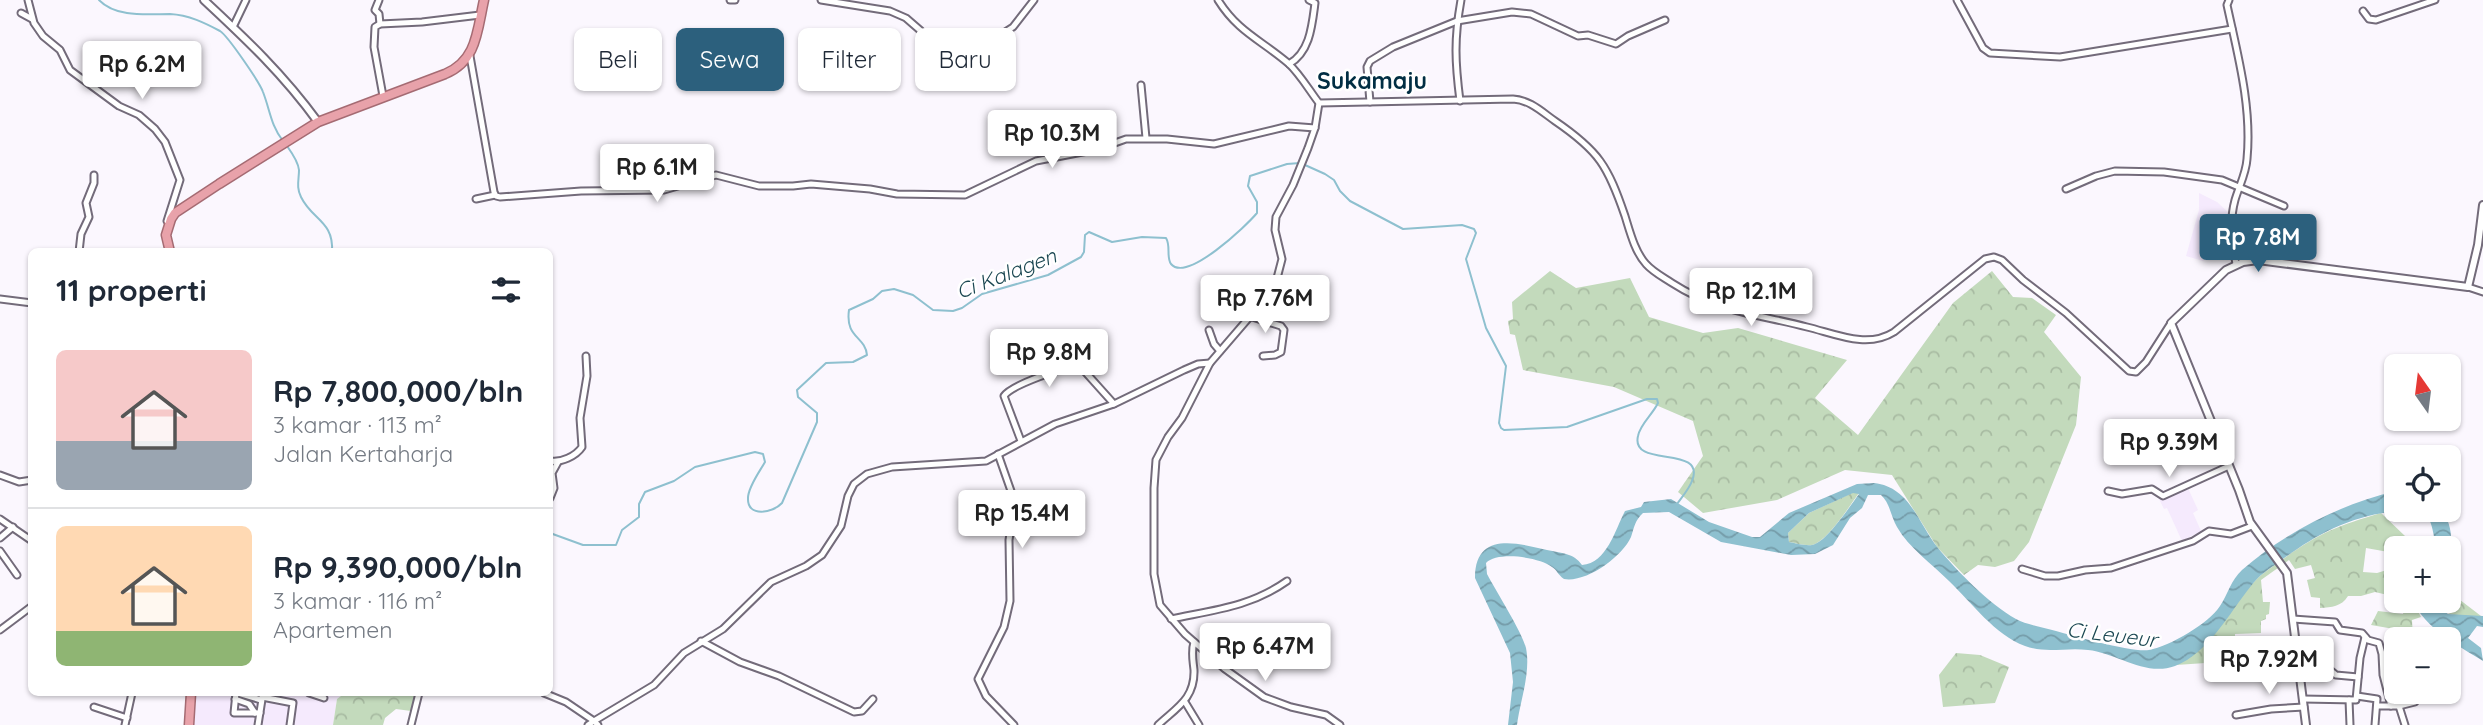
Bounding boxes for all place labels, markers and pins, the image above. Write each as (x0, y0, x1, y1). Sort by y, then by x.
pin: Rp 6.2M (77, 42, 207, 101)
pin: Rp 10.3M (980, 110, 1124, 170)
pin: Rp 6.1M (592, 144, 722, 204)
pin: Rp 7.8M (2193, 215, 2323, 274)
pin: Rp 12.1M (1679, 268, 1823, 328)
pin: Rp 7.76M (1193, 276, 1337, 335)
pin: Rp 9.8M (984, 330, 1114, 389)
pin: Rp 9.39M (2097, 420, 2241, 479)
pin: Rp 15.4M (950, 490, 1094, 550)
pin: Rp 6.47M (1193, 624, 1337, 683)
pin: Rp 7.92M (2197, 636, 2341, 696)

